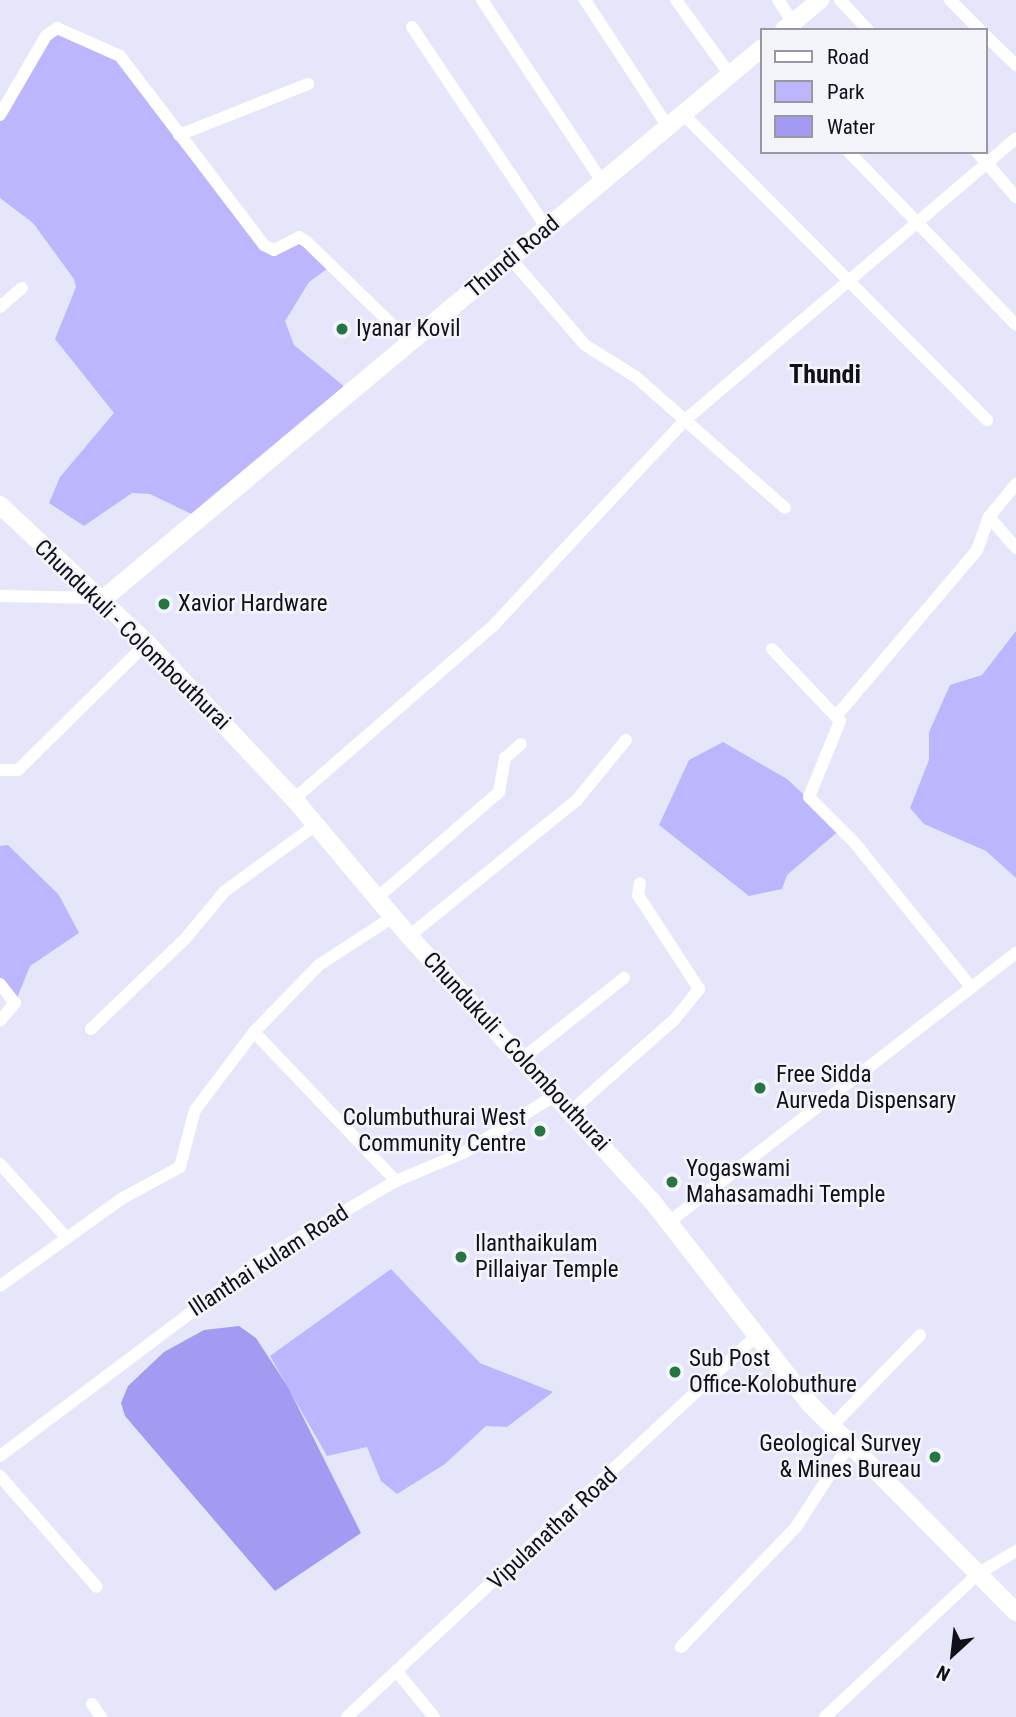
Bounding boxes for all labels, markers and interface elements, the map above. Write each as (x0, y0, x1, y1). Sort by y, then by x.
legend (760, 28, 988, 154)
text: Road (827, 45, 869, 69)
text: Park (827, 80, 864, 104)
text: Water (827, 115, 875, 139)
street label: Thundi Road (461, 210, 565, 304)
place label: Iyanar Kovil (356, 315, 461, 343)
marker: Iyanar Kovil (334, 321, 350, 337)
district label: Thundi (789, 359, 861, 391)
street label: Chundukuli - Colombouthurai (28, 534, 236, 736)
place label: Xavior Hardware (178, 590, 328, 618)
marker: Xavior Hardware (156, 596, 172, 612)
street label: Chundukuli - Colombouthurai (417, 947, 615, 1157)
place label: Free Sidda Aurveda Dispensary (776, 1061, 956, 1115)
marker: Free Sidda Aurveda Dispensary (750, 1078, 770, 1098)
place label: Columbuthurai West Community Centre (343, 1104, 526, 1158)
marker: Columbuthurai West Community Centre (532, 1123, 548, 1139)
place label: Yogaswami Mahasamadhi Temple (686, 1155, 886, 1209)
marker: Yogaswami Mahasamadhi Temple (664, 1174, 680, 1190)
street label: Illanthai kulam Road (184, 1199, 354, 1323)
place label: Ilanthaikulam Pillaiyar Temple (475, 1230, 619, 1284)
marker: Ilanthaikulam Pillaiyar Temple (453, 1249, 469, 1265)
place label: Sub Post Office-Kolobuthure (689, 1345, 857, 1399)
marker: Sub Post Office-Kolobuthure (667, 1364, 683, 1380)
place label: Geological Survey & Mines Bureau (759, 1430, 921, 1484)
marker: Geological Survey & Mines Bureau (927, 1449, 943, 1465)
street label: Vipulanathar Road (483, 1462, 623, 1596)
north arrow (918, 1619, 988, 1689)
text: N (933, 1660, 954, 1686)

